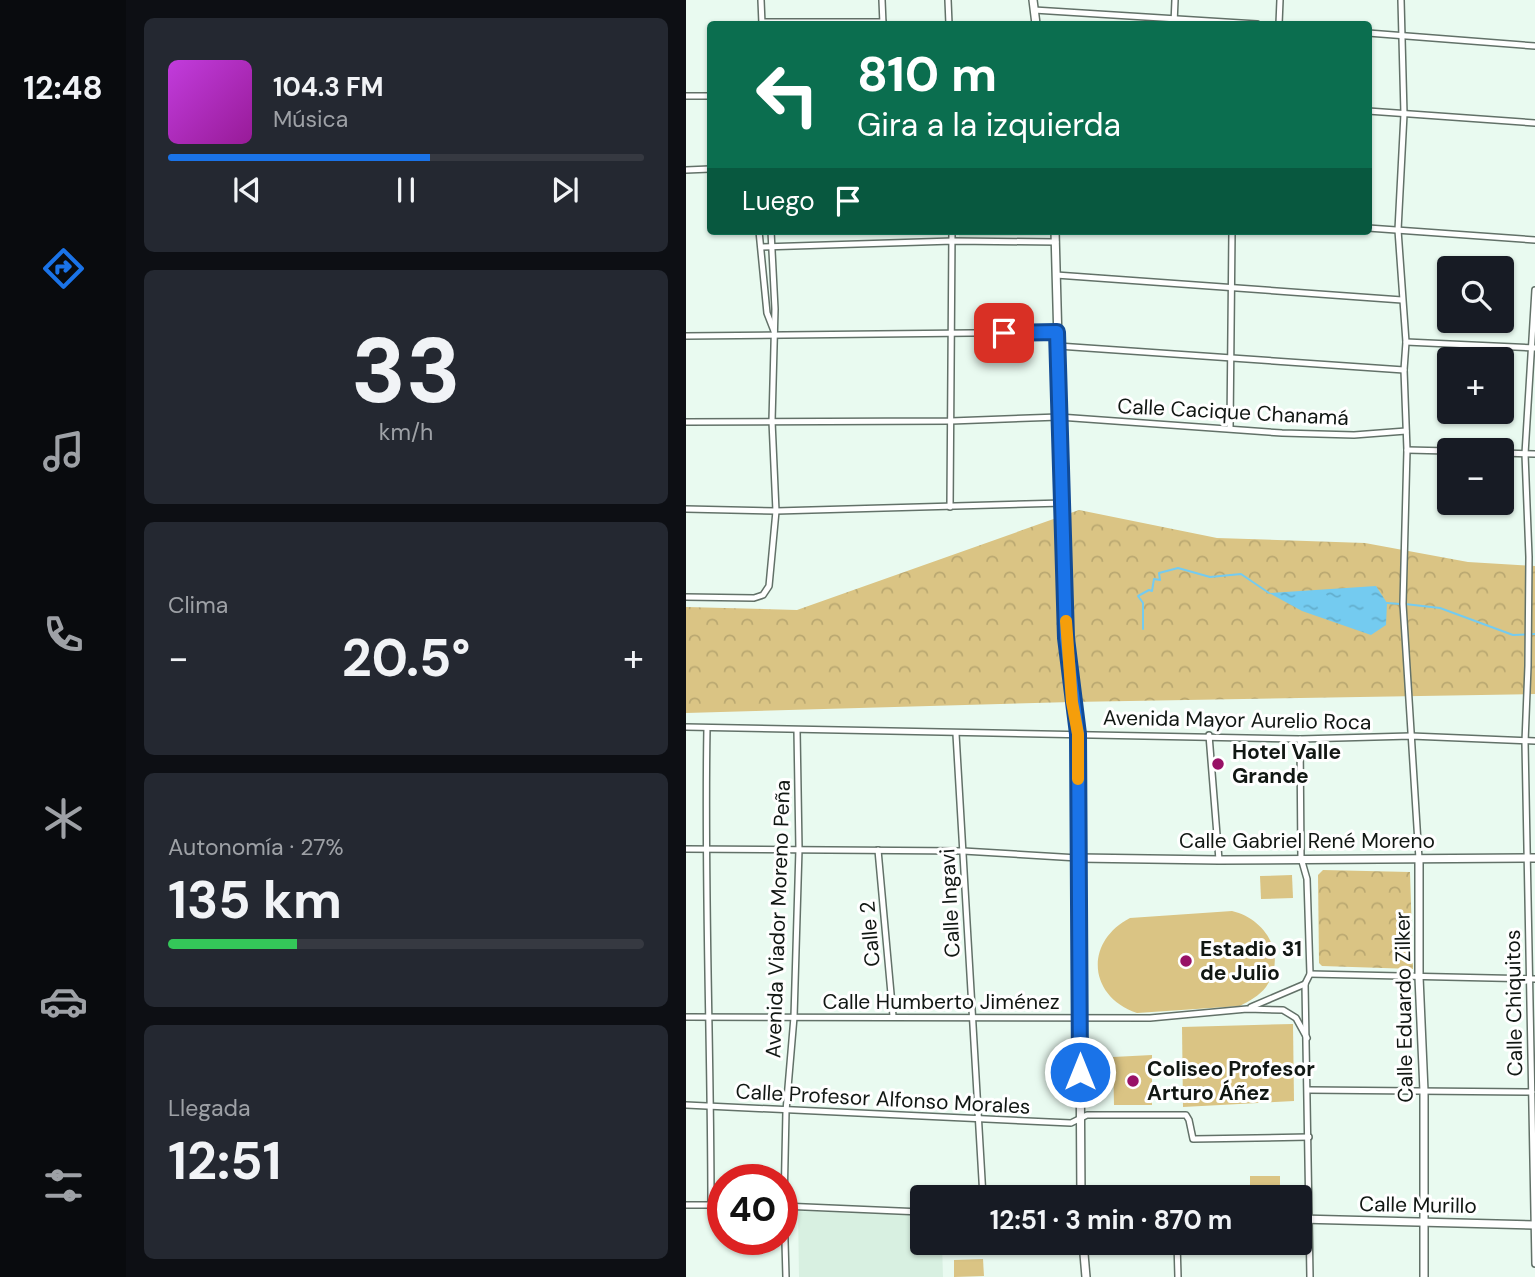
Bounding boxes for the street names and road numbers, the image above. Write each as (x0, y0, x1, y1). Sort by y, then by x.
street label: Calle Cacique Chanamá (1117, 392, 1349, 432)
street label: Avenida Mayor Aurelio Roca (1103, 704, 1371, 736)
street label: Avenida Viador Moreno Peña (759, 779, 797, 1059)
street label: Calle Gabriel René Moreno (1179, 827, 1435, 855)
street label: Calle Ingavi (933, 848, 967, 958)
street label: Calle 2 (853, 900, 887, 968)
street label: Calle Eduardo Zilker (1388, 911, 1420, 1103)
street label: Calle Chiquitos (1499, 929, 1529, 1077)
street label: Calle Humberto Jiménez (822, 988, 1060, 1016)
street label: Calle Profesor Alfonso Morales (735, 1077, 1031, 1121)
street label: Calle Murillo (1359, 1190, 1477, 1220)

